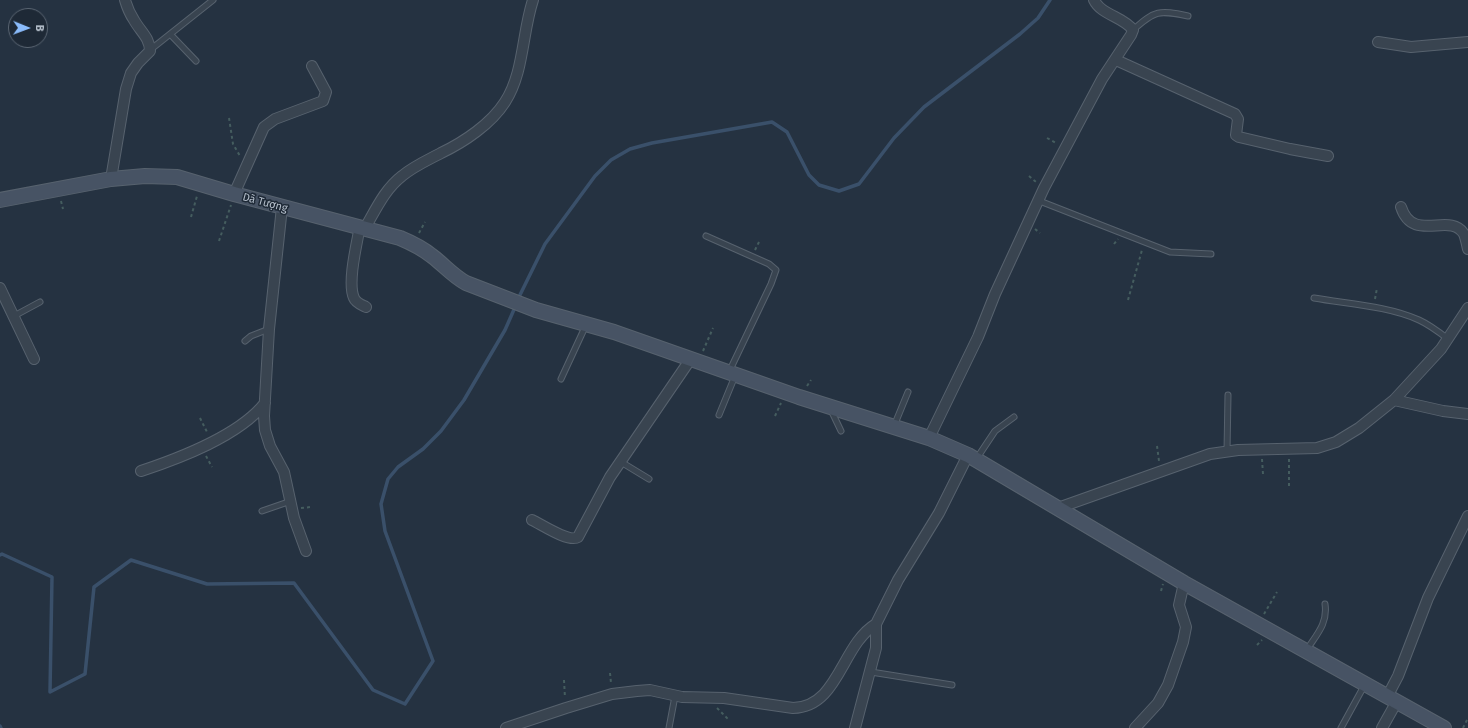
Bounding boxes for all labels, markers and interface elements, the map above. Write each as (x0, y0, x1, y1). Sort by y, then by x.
north arrow (8, 8, 48, 48)
text: B (33, 25, 46, 32)
street label: Dã Tượng (241, 191, 289, 215)

